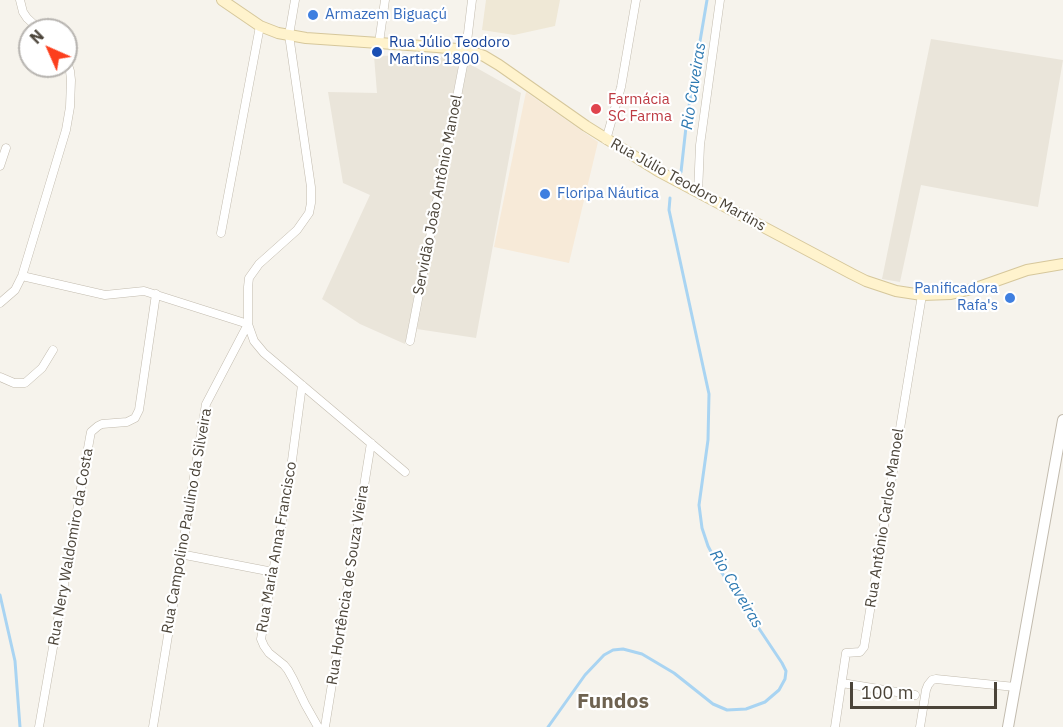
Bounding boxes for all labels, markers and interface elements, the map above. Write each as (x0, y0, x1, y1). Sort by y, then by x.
place label: Armazem Biguaçú (325, 6, 447, 24)
marker: Armazem Biguaçú (306, 8, 320, 22)
north arrow (18, 18, 78, 78)
text: N (26, 26, 48, 48)
place label: Rua Júlio Teodoro Martins 1800 (389, 34, 510, 69)
water label: Rio Caveiras (678, 41, 710, 131)
marker: Rua Júlio Teodoro Martins 1800 (370, 45, 384, 59)
place label: Farmácia SC Farma (608, 91, 672, 126)
street label: Servidão João Antônio Manoel (410, 93, 466, 297)
marker: Farmácia SC Farma (589, 102, 603, 116)
street label: Rua Júlio Teodoro Martins (607, 135, 769, 235)
place label: Floripa Náutica (557, 185, 659, 203)
marker: Floripa Náutica (538, 187, 552, 201)
place label: Panificadora Rafa's (914, 280, 998, 315)
marker: Panificadora Rafa's (1003, 291, 1017, 305)
street label: Rua Campolino Paulino da Silveira (158, 407, 216, 635)
street label: Rua Antônio Carlos Manoel (862, 427, 908, 609)
street label: Rua Nery Waldomiro da Costa (45, 447, 97, 647)
street label: Rua Maria Anna Francisco (253, 460, 301, 634)
street label: Rua Hortência de Souza Vieira (323, 484, 373, 686)
water label: Rio Caveiras (705, 546, 767, 632)
scale bar (853, 670, 1000, 708)
text: 100 m (861, 681, 913, 704)
district label: Fundos (577, 689, 649, 715)

